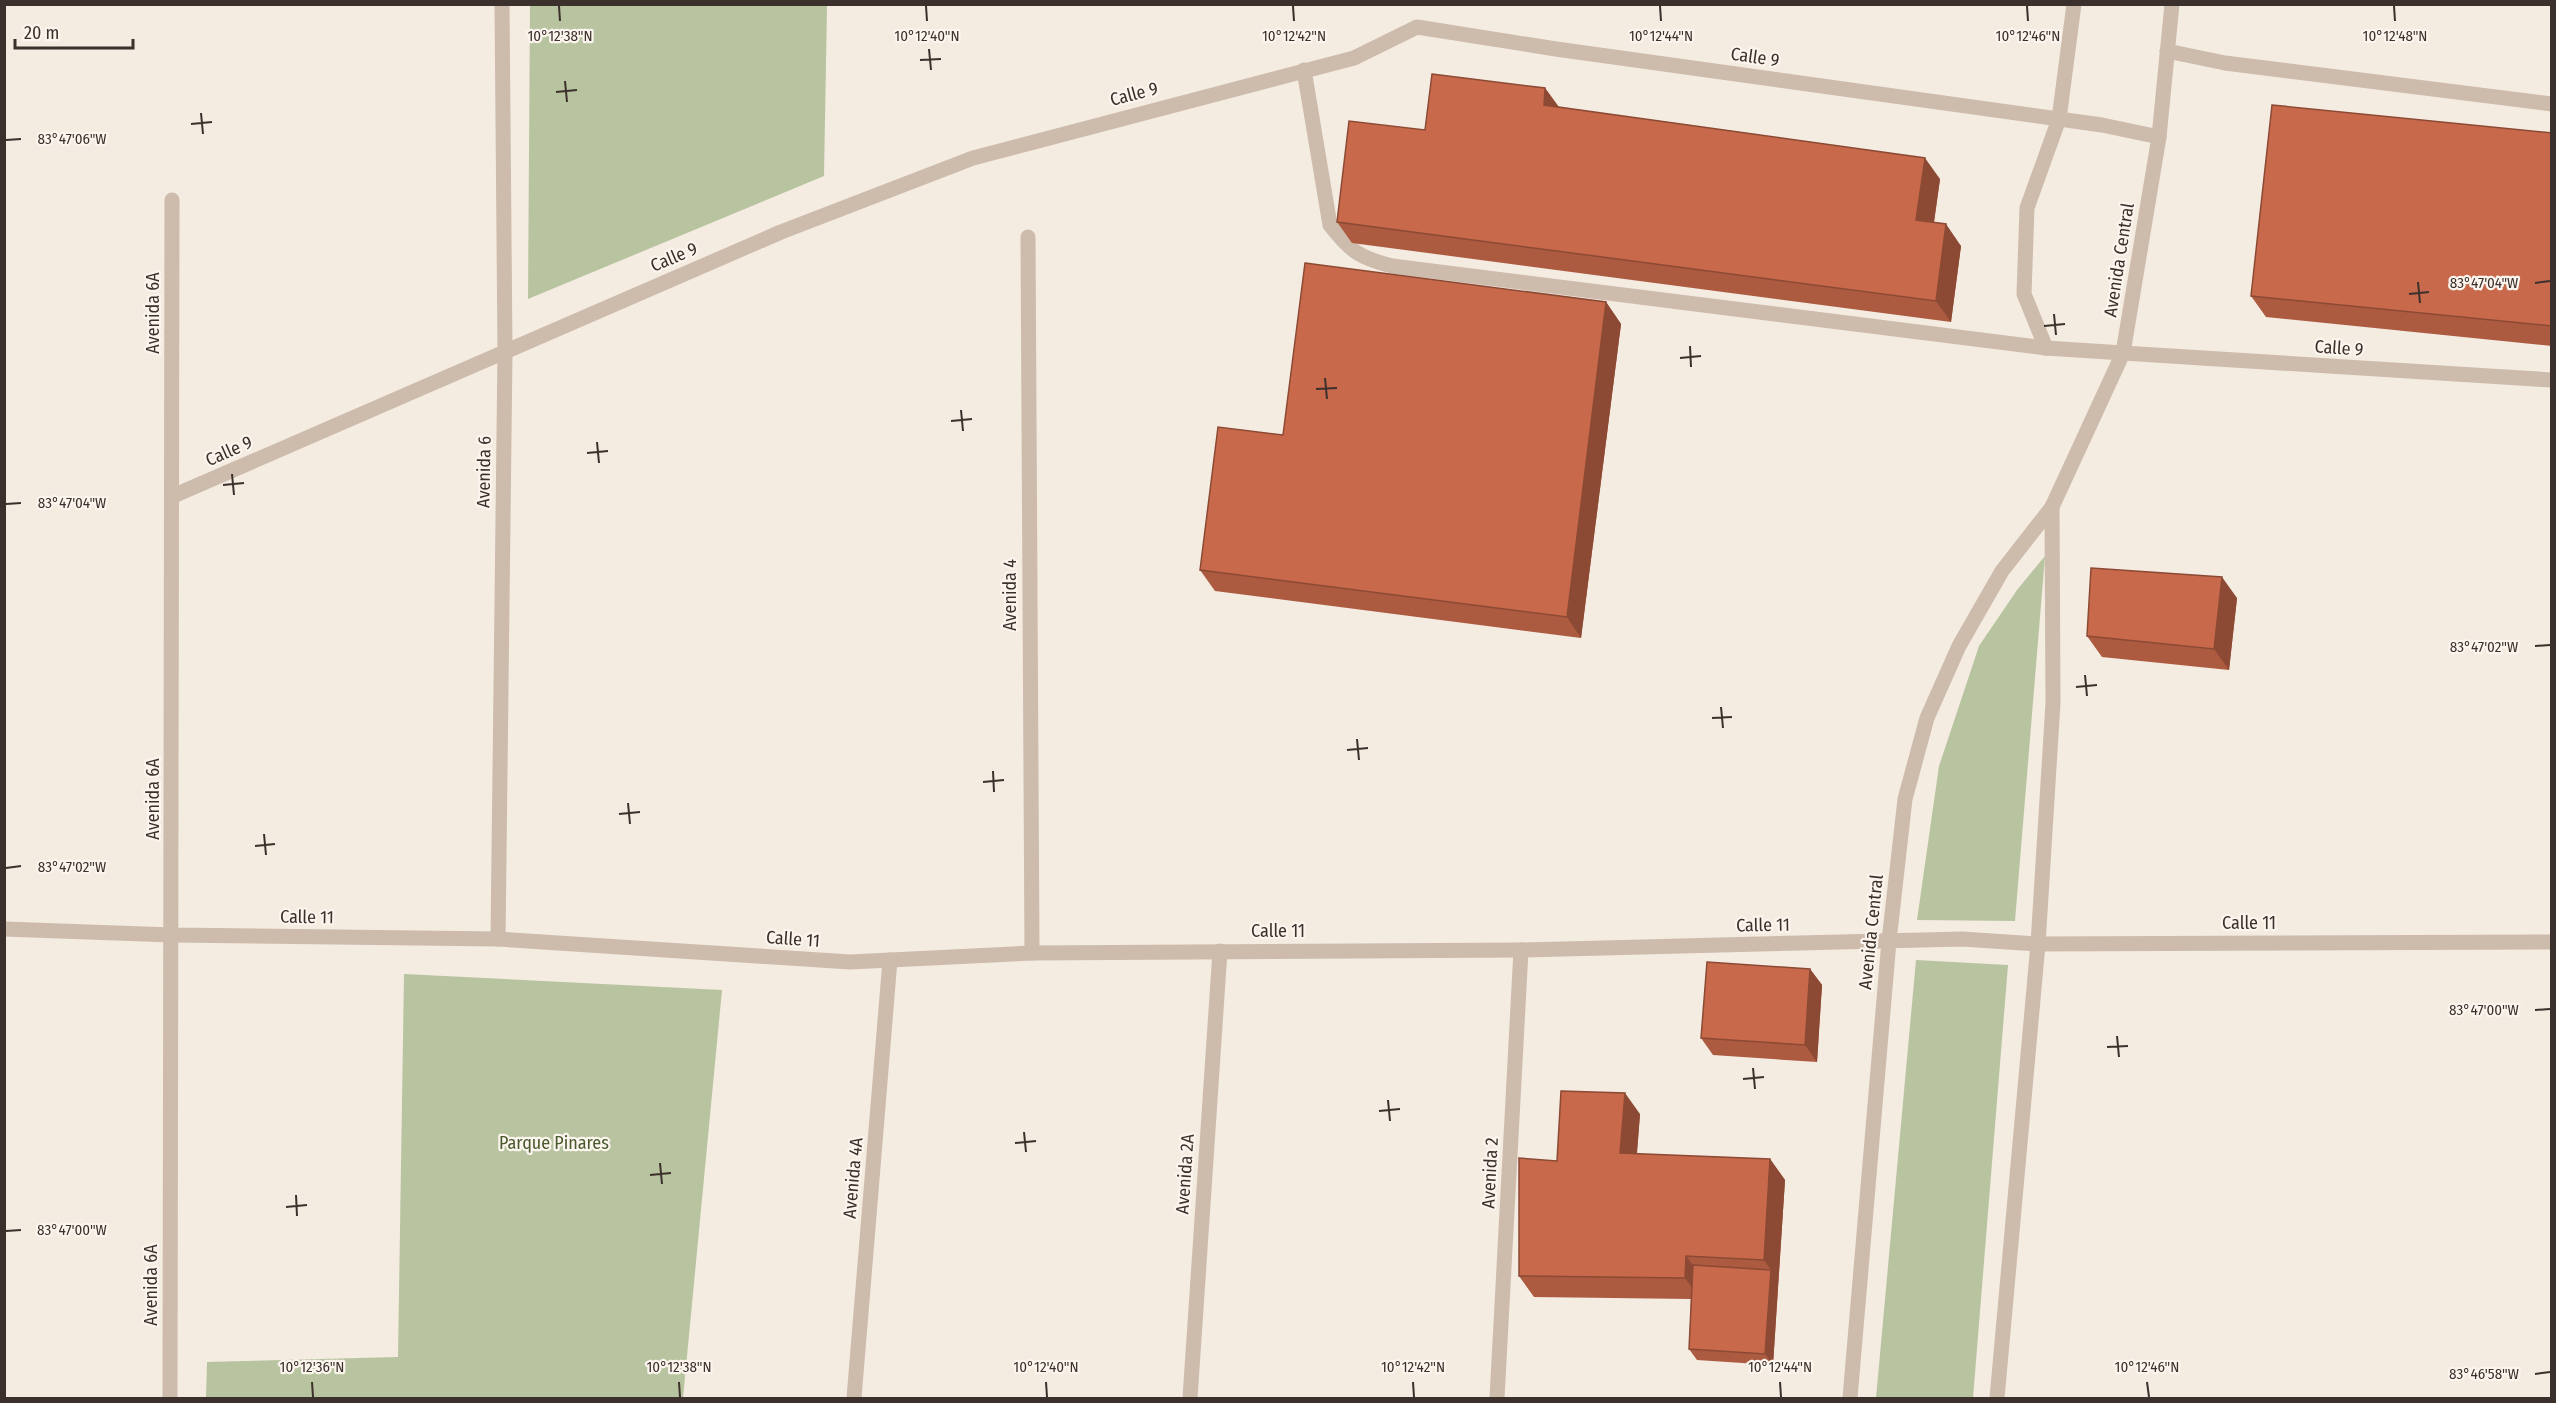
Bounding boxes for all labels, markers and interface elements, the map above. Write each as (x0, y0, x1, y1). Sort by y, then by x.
scale bar (15, 12, 134, 50)
text: 20 m (24, 22, 59, 44)
text: 10°12'38"N (527, 27, 593, 45)
text: 10°12'40"N (894, 27, 960, 45)
text: 10°12'42"N (1262, 27, 1326, 45)
text: 10°12'44"N (1629, 27, 1693, 45)
text: 10°12'46"N (1996, 27, 2060, 45)
text: 10°12'48"N (2363, 27, 2427, 45)
street label: Calle 9 (1729, 43, 1781, 71)
street label: Calle 9 (1108, 77, 1160, 111)
text: 83°47'06"W (37, 130, 107, 148)
street label: Avenida Central (2099, 201, 2139, 319)
street label: Calle 9 (647, 237, 701, 277)
street label: Avenida 6A (142, 272, 164, 354)
text: 83°47'04"W (2450, 274, 2518, 292)
street label: Calle 9 (2314, 335, 2364, 361)
street label: Calle 9 (202, 431, 256, 471)
street label: Avenida 6 (472, 436, 496, 508)
text: 83°47'04"W (38, 494, 106, 512)
street label: Avenida 4 (999, 559, 1021, 631)
text: 83°47'02"W (2450, 638, 2518, 656)
street label: Avenida 6A (142, 758, 164, 840)
text: 83°47'02"W (38, 858, 106, 876)
street label: Avenida Central (1854, 873, 1888, 990)
street label: Calle 11 (280, 906, 334, 928)
street label: Calle 11 (2222, 912, 2276, 934)
street label: Calle 11 (1736, 914, 1790, 936)
street label: Calle 11 (1251, 920, 1305, 942)
street label: Calle 11 (765, 926, 821, 952)
text: 83°47'00"W (2449, 1001, 2519, 1019)
park label: Parque Pinares (499, 1132, 609, 1154)
street label: Avenida 2A (1171, 1133, 1199, 1215)
street label: Avenida 4A (839, 1136, 868, 1219)
street label: Avenida 2 (1477, 1137, 1503, 1209)
text: 83°47'00"W (37, 1221, 107, 1239)
street label: Avenida 6A (140, 1244, 162, 1326)
text: 10°12'36"N (280, 1358, 344, 1376)
text: 10°12'38"N (646, 1358, 712, 1376)
text: 10°12'40"N (1013, 1358, 1079, 1376)
text: 10°12'42"N (1381, 1358, 1445, 1376)
text: 10°12'44"N (1748, 1358, 1812, 1376)
text: 10°12'46"N (2115, 1358, 2179, 1376)
text: 83°46'58"W (2449, 1365, 2519, 1383)

